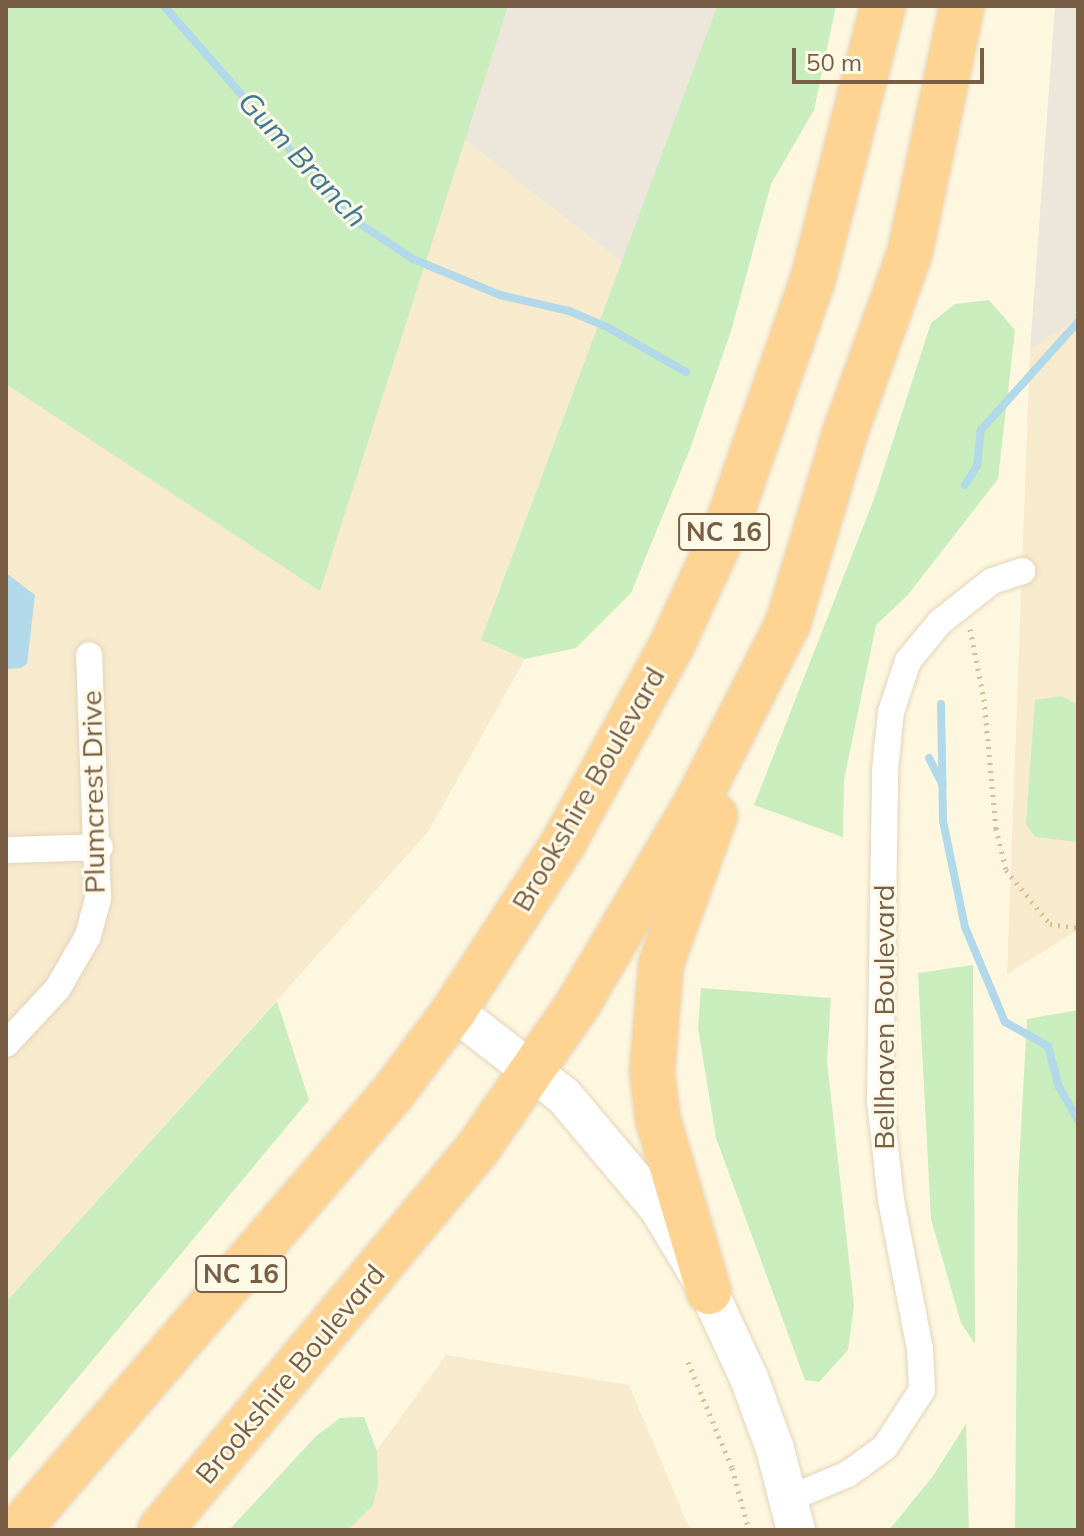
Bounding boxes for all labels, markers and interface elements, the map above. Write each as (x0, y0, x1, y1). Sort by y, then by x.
scale bar (796, 32, 988, 82)
text: 50 m (806, 47, 862, 77)
water label: Gum Branch (231, 84, 375, 234)
road number: NC 16 (678, 510, 770, 554)
street label: Brookshire Boulevard (505, 661, 671, 917)
street label: Plumcrest Drive (74, 690, 112, 894)
street label: Bellhaven Boulevard (867, 884, 901, 1150)
road number: NC 16 (195, 1252, 287, 1296)
street label: Brookshire Boulevard (189, 1258, 391, 1490)

